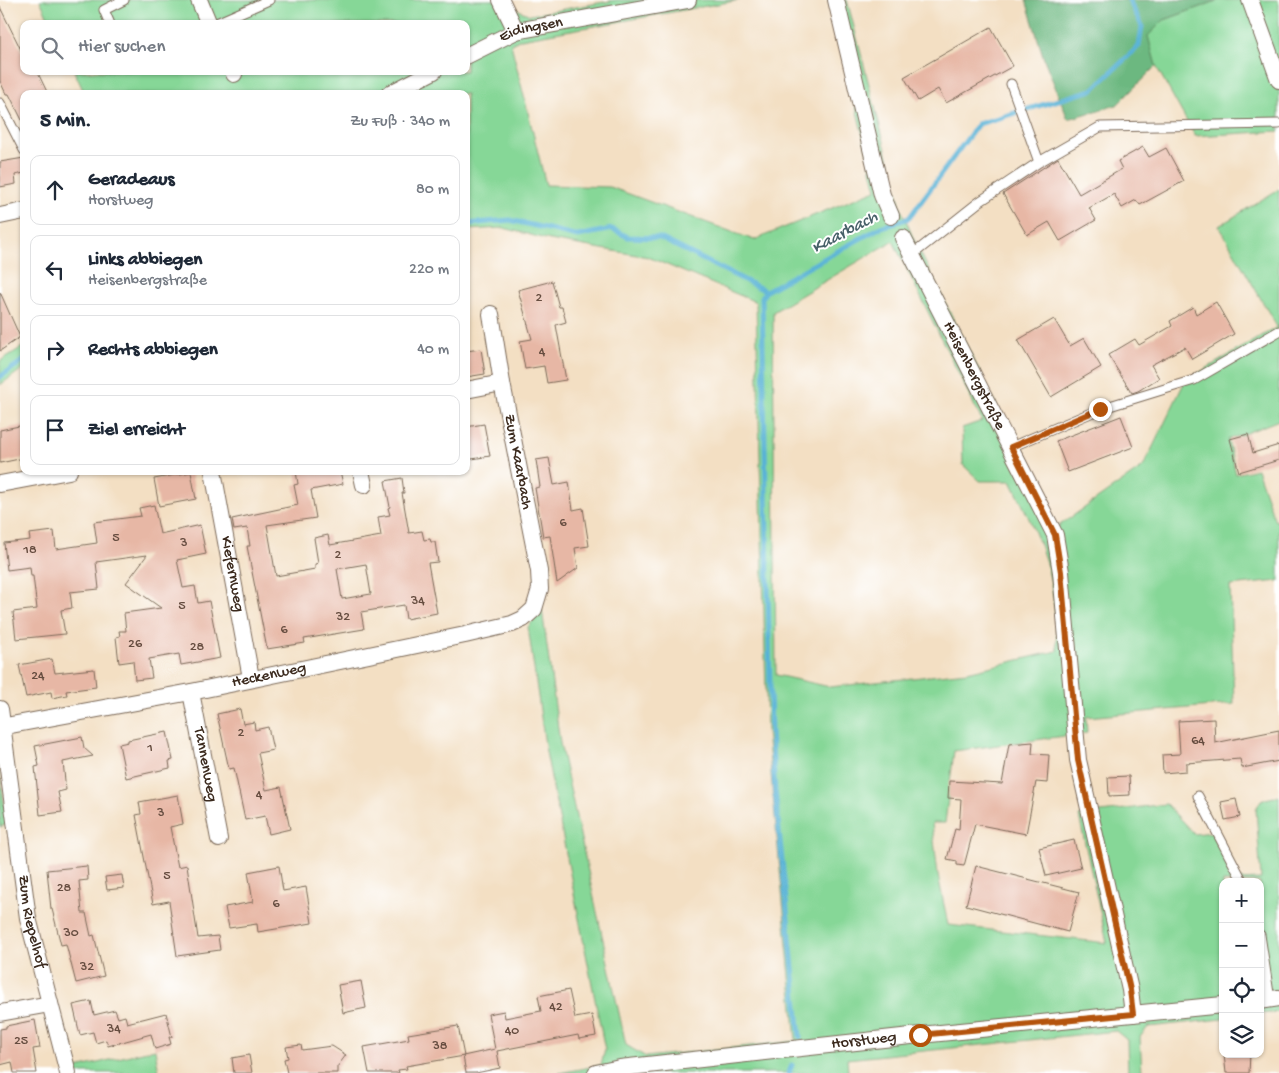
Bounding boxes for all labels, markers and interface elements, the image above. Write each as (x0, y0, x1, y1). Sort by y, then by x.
street label: Eidingsen (496, 13, 565, 47)
search box (20, 20, 470, 75)
icon: search (38, 34, 66, 62)
text: Hier suchen (78, 36, 165, 59)
text: 5 Min. (40, 110, 92, 135)
text: Zu Fuß · 340 m (350, 113, 450, 132)
text: Geradeaus (88, 169, 174, 192)
icon: ahead (41, 176, 69, 204)
text: 80 m (416, 181, 449, 200)
text: Horstweg (88, 192, 153, 211)
water label: Kaarbach (808, 207, 882, 259)
text: Links abbiegen (88, 249, 202, 272)
icon: left (41, 256, 69, 284)
text: 220 m (409, 261, 449, 280)
text: Heisenbergstraße (88, 272, 207, 291)
house number: 2 (536, 290, 543, 307)
street label: Heisenbergstraße (938, 319, 1010, 434)
icon: right (41, 336, 69, 364)
text: Rechts abbiegen (88, 339, 218, 362)
text: 40 m (417, 341, 449, 360)
house number: 4 (539, 344, 546, 361)
route end (1089, 398, 1112, 421)
street label: Zum Kaarbach (498, 413, 536, 512)
icon: arrive (41, 416, 69, 444)
text: Ziel erreicht (88, 419, 185, 442)
house number: 6 (559, 515, 567, 532)
house number: 5 (112, 530, 120, 547)
house number: 3 (179, 535, 188, 552)
street label: Kiefernweg (216, 535, 248, 614)
house number: 18 (22, 542, 37, 559)
house number: 2 (335, 547, 342, 564)
house number: 34 (410, 593, 425, 610)
house number: 5 (178, 598, 186, 615)
house number: 32 (335, 609, 350, 626)
house number: 6 (280, 622, 288, 639)
house number: 26 (128, 636, 143, 653)
house number: 28 (190, 639, 205, 656)
street label: Heckenweg (230, 659, 308, 693)
house number: 24 (31, 668, 45, 685)
street label: Tannenweg (188, 725, 221, 804)
house number: 2 (238, 725, 245, 742)
house number: 64 (1191, 733, 1205, 750)
house number: 1 (146, 740, 153, 757)
house number: 4 (256, 787, 263, 804)
house number: 3 (156, 805, 165, 822)
house number: 5 (163, 868, 171, 885)
street label: Zum Riepelhof (13, 874, 50, 971)
map controls (1219, 878, 1264, 1058)
button: + (1219, 878, 1264, 923)
house number: 28 (57, 880, 72, 897)
house number: 6 (272, 896, 280, 913)
button: − (1219, 923, 1264, 968)
house number: 30 (62, 925, 79, 942)
house number: 32 (79, 959, 94, 976)
button: locate (1219, 968, 1264, 1013)
house number: 42 (549, 999, 563, 1016)
button: layers (1219, 1013, 1264, 1058)
house number: 34 (106, 1021, 121, 1038)
house number: 40 (505, 1023, 519, 1040)
route start (909, 1024, 932, 1047)
street label: Horstweg (831, 1028, 898, 1054)
house number: 25 (14, 1033, 28, 1050)
house number: 38 (432, 1038, 448, 1055)

